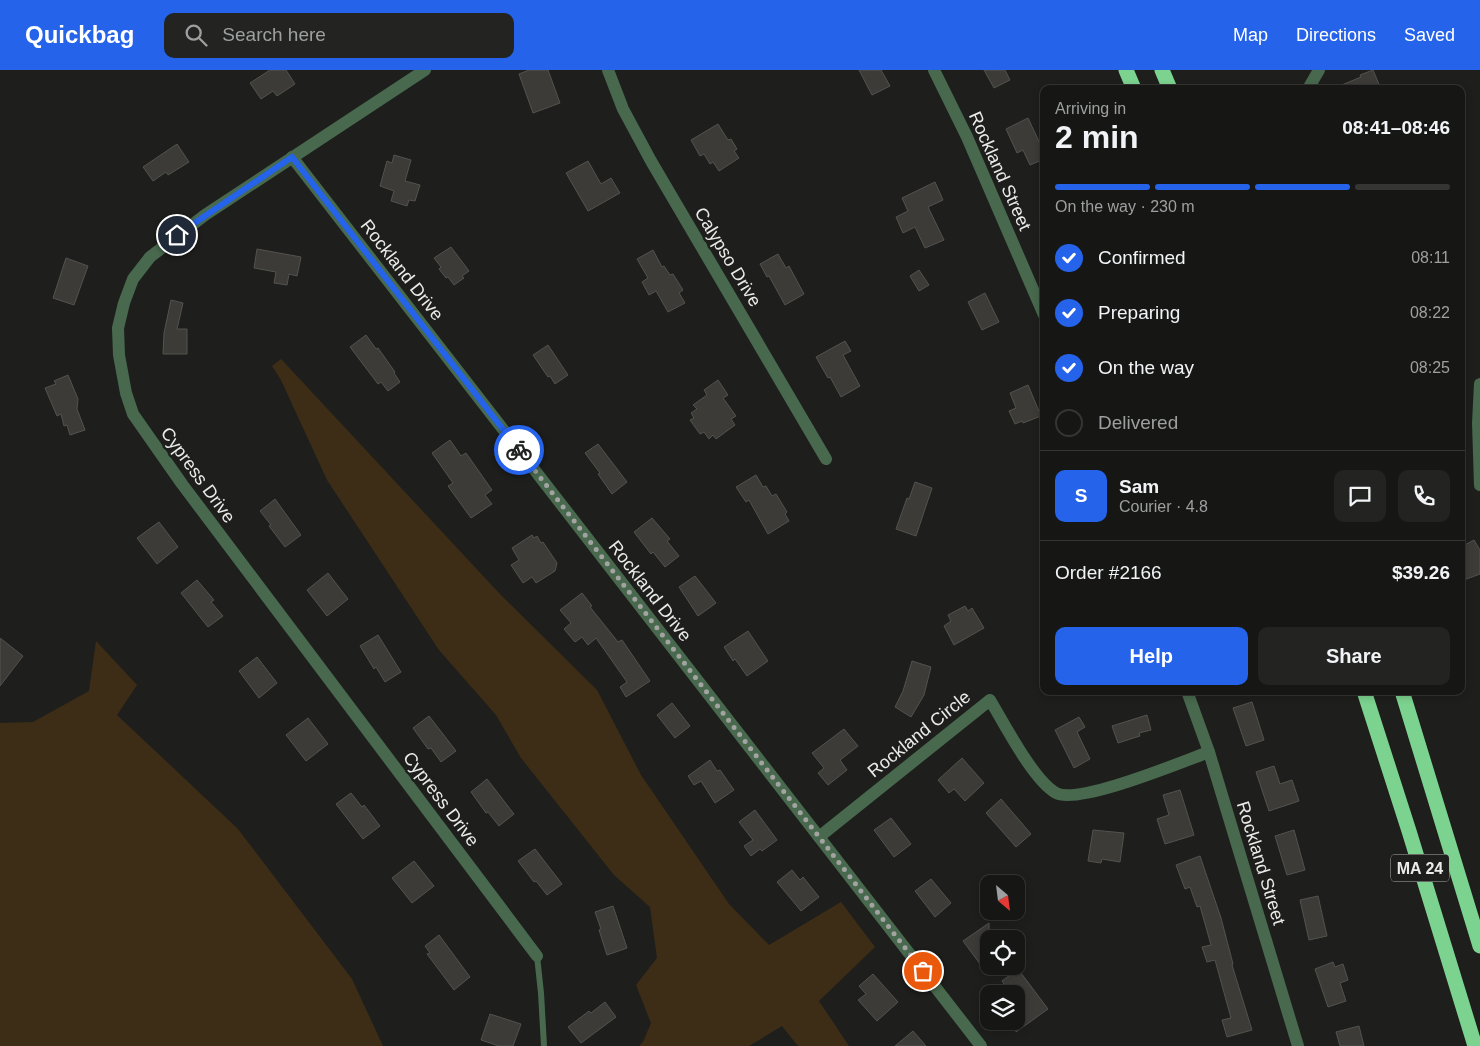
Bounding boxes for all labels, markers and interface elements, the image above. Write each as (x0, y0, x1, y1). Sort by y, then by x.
search box (164, 13, 514, 58)
text: Quickbag (25, 21, 134, 48)
icon: search (182, 21, 210, 49)
text: Search here (222, 24, 326, 45)
text: Map (1233, 25, 1268, 45)
text: Directions (1296, 25, 1376, 45)
text: Saved (1404, 25, 1455, 45)
text: Arriving in (1055, 100, 1126, 117)
street label: Rockland Street (965, 108, 1035, 234)
text: 08:41–08:46 (1342, 117, 1450, 138)
text: 2 min (1055, 119, 1139, 155)
text: On the way · 230 m (1055, 198, 1195, 215)
street label: Calypso Drive (691, 204, 765, 310)
pin (156, 214, 198, 256)
street label: Rockland Drive (357, 216, 447, 324)
icon: home (163, 221, 191, 249)
icon: check (1055, 244, 1083, 272)
text: Confirmed (1098, 247, 1186, 268)
text: 08:11 (1411, 249, 1450, 266)
icon: check (1055, 299, 1083, 327)
text: Preparing (1098, 302, 1180, 323)
text: 08:22 (1410, 304, 1450, 321)
icon: check (1055, 354, 1083, 382)
text: On the way (1098, 357, 1194, 378)
text: 08:25 (1410, 359, 1450, 376)
text: Delivered (1098, 412, 1178, 433)
street label: Cypress Drive (157, 423, 239, 527)
courier (494, 425, 544, 475)
icon: bike (505, 436, 533, 464)
button: chat (1334, 470, 1386, 522)
button: phone (1398, 470, 1450, 522)
text: Sam (1119, 476, 1159, 497)
text: S (1075, 485, 1087, 506)
text: Courier · 4.8 (1119, 498, 1208, 515)
street label: Rockland Drive (605, 537, 695, 645)
text: Order #2166 (1055, 562, 1162, 583)
text: $39.26 (1392, 562, 1450, 583)
button: Help (1055, 627, 1248, 685)
button: Share (1258, 627, 1450, 685)
street label: Rockland Circle (864, 687, 974, 781)
street label: Cypress Drive (399, 748, 483, 850)
street label: Rockland Street (1233, 799, 1289, 927)
road number: MA 24 (1391, 854, 1449, 881)
north arrow (980, 875, 1025, 920)
map controls (980, 875, 1025, 1030)
button: locate (980, 930, 1025, 975)
pin (902, 950, 944, 992)
icon: bag (909, 957, 937, 985)
button: layers (980, 985, 1025, 1030)

